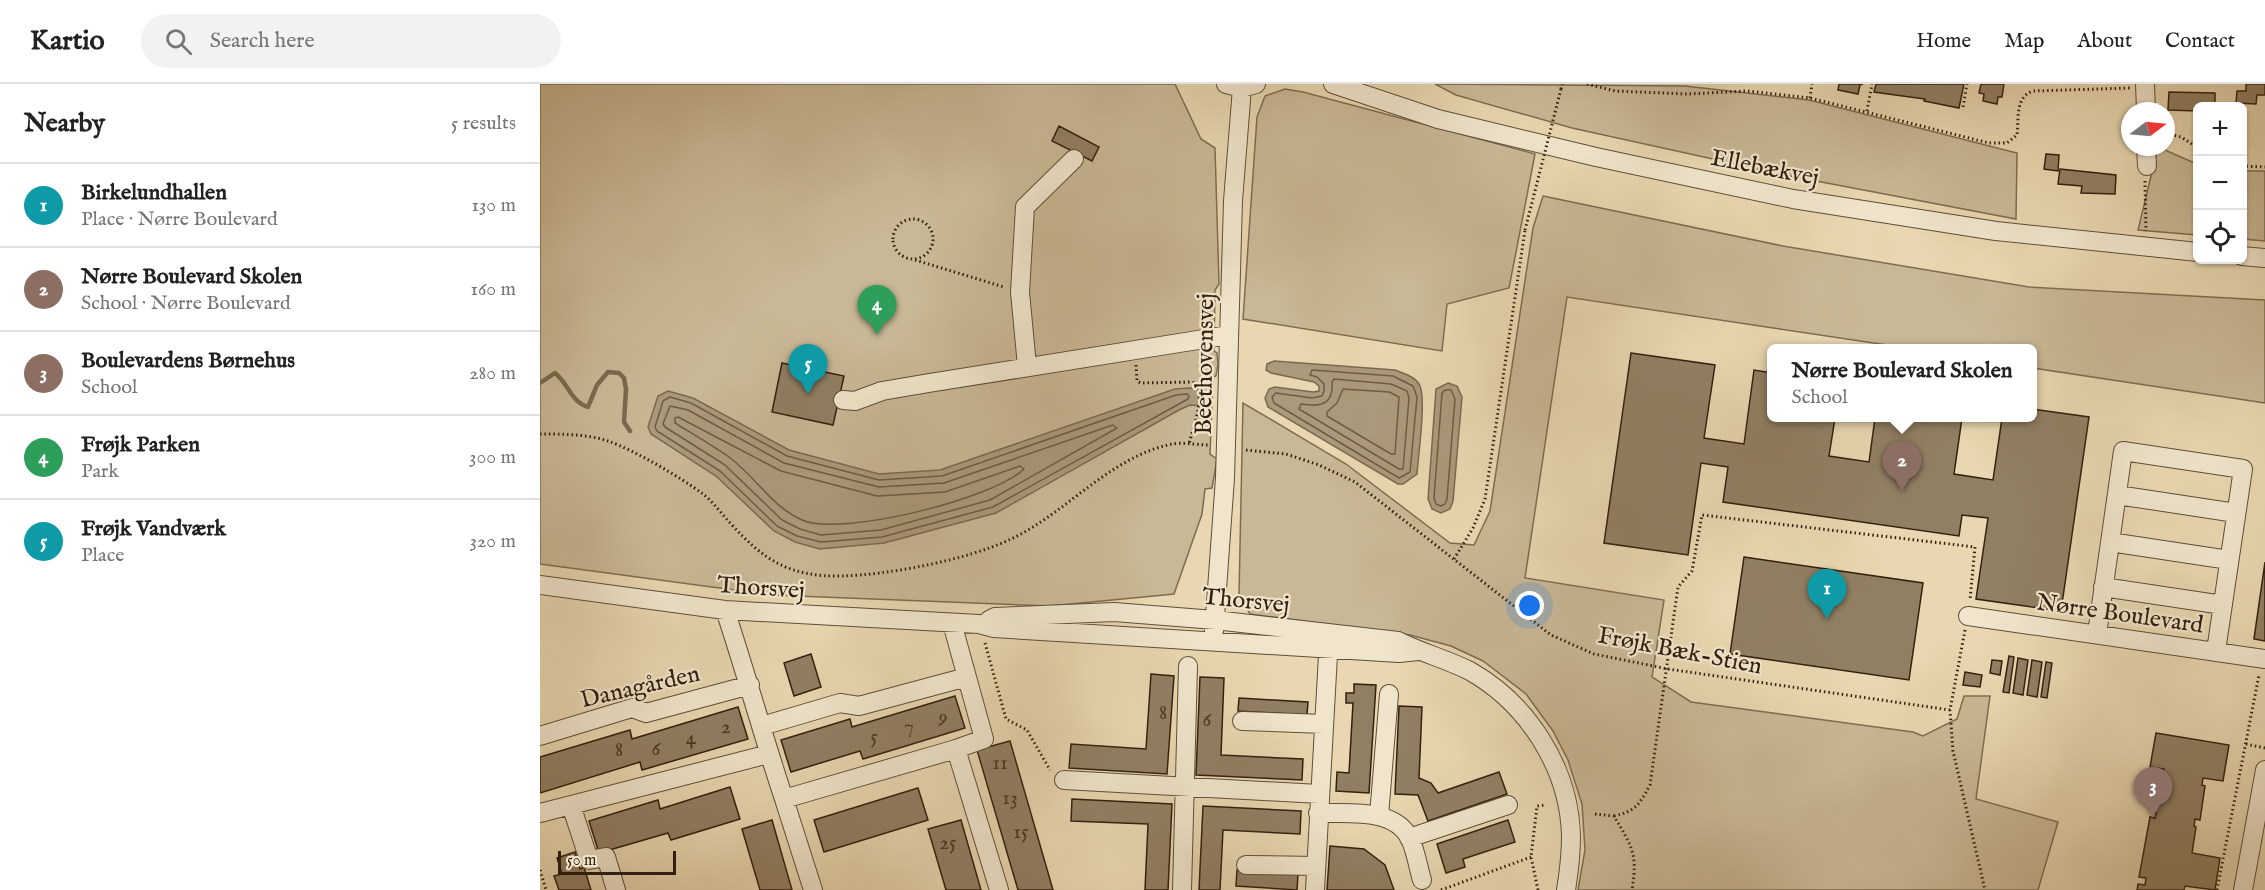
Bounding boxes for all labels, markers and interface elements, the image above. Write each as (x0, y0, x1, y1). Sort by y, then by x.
search box (141, 14, 561, 68)
text: Kartio (30, 24, 105, 59)
icon: search (162, 25, 195, 58)
text: Search here (210, 27, 315, 55)
text: Home (1916, 28, 1971, 55)
text: Map (2004, 28, 2044, 55)
text: About (2077, 28, 2132, 55)
text: Contact (2165, 28, 2235, 55)
north arrow (2121, 102, 2175, 156)
map controls (2193, 102, 2247, 264)
button: + (2193, 102, 2247, 156)
text: Nearby (24, 107, 105, 140)
text: 5 results (451, 111, 516, 136)
street label: Ellebækvej (1708, 143, 1821, 194)
button: − (2193, 156, 2247, 210)
text: Birkelundhallen (81, 179, 227, 207)
text: 1 (40, 193, 47, 218)
text: 130 m (471, 193, 516, 218)
text: Place · Nørre Boulevard (81, 207, 278, 232)
button: locate (2193, 210, 2247, 264)
text: Nørre Boulevard Skolen (81, 263, 302, 291)
text: 2 (39, 277, 48, 302)
text: 160 m (470, 277, 516, 302)
pin: 4 (858, 286, 896, 335)
text: School · Nørre Boulevard (81, 291, 291, 316)
street label: Beethovensvej (1189, 293, 1222, 435)
pin: 5 (788, 344, 828, 394)
popup (1767, 344, 2037, 422)
text: Boulevardens Børnehus (81, 347, 295, 375)
text: Nørre Boulevard Skolen (1791, 357, 2013, 385)
text: 3 (40, 361, 47, 386)
text: 280 m (469, 361, 516, 386)
text: School (81, 375, 137, 400)
text: School (1791, 385, 1848, 410)
text: Frøjk Parken (81, 431, 200, 459)
pin: 2 (1882, 442, 1922, 491)
text: 4 (39, 445, 48, 470)
text: 300 m (469, 445, 516, 470)
text: Park (81, 459, 119, 484)
text: Frøjk Vandværk (81, 515, 226, 543)
text: 5 (40, 529, 47, 554)
text: 320 m (470, 529, 516, 554)
text: Place (81, 543, 124, 568)
street label: Thorsvej (716, 570, 806, 607)
pin: 1 (1808, 570, 1846, 619)
street label: Thorsvej (1201, 581, 1291, 621)
street label: Nørre Boulevard (2034, 587, 2205, 642)
your location (1515, 591, 1544, 620)
street label: Frøjk Bæk-Stien (1595, 620, 1765, 683)
street label: Danagården (578, 659, 703, 716)
house number: 8 (1159, 700, 1167, 727)
house number: 9 (937, 704, 948, 731)
house number: 6 (1203, 707, 1213, 734)
house number: 2 (721, 714, 731, 741)
house number: 7 (904, 714, 914, 741)
house number: 5 (870, 724, 878, 751)
house number: 4 (686, 725, 697, 752)
house number: 6 (652, 736, 662, 763)
house number: 8 (615, 737, 623, 764)
house number: 11 (992, 750, 1008, 777)
pin: 3 (2134, 768, 2172, 817)
house number: 13 (1002, 785, 1018, 812)
house number: 15 (1013, 819, 1029, 846)
house number: 25 (939, 830, 957, 857)
scale bar (558, 848, 676, 876)
text: 50 m (567, 851, 596, 871)

